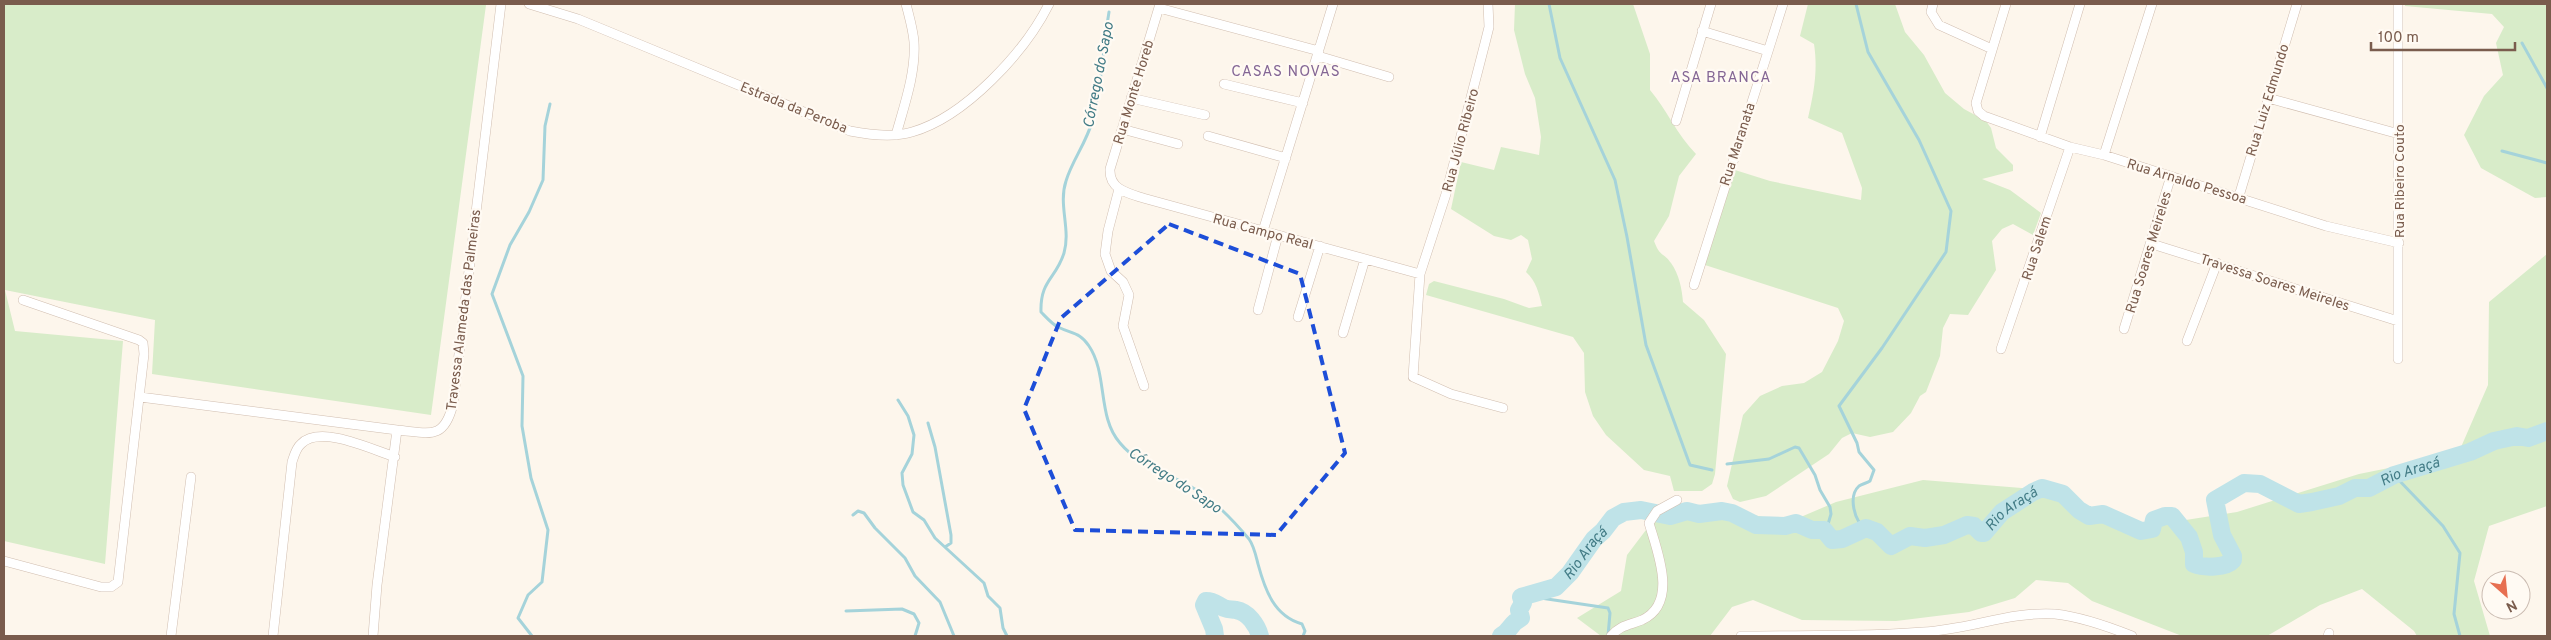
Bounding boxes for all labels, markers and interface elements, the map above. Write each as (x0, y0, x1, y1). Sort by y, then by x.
scale bar (2371, 20, 2515, 52)
water label: Córrego do Sapo (1080, 21, 1119, 130)
text: 100 m (2378, 29, 2419, 48)
street label: Rua Monte Horeb (1110, 38, 1158, 147)
street label: Rua Luiz Edmundo (2243, 42, 2294, 159)
district label: CASAS NOVAS (1231, 63, 1341, 82)
district label: ASA BRANCA (1671, 69, 1772, 88)
street label: Estrada da Peroba (737, 79, 849, 138)
street label: Rua Júlio Ribeiro (1439, 87, 1483, 194)
street label: Rua Maranata (1717, 101, 1760, 188)
street label: Rua Ribeiro Couto (2392, 124, 2409, 238)
street label: Rua Arnaldo Pessoa (2124, 156, 2249, 209)
street label: Rua Soares Meireles (2123, 190, 2176, 315)
street label: Travessa Alameda das Palmeiras (444, 208, 485, 412)
street label: Rua Campo Real (1211, 211, 1315, 254)
street label: Rua Salem (2019, 214, 2056, 283)
street label: Travessa Soares Meireles (2198, 251, 2351, 316)
water label: Córrego do Sapo (1124, 444, 1225, 519)
water label: Rio Araçá (2377, 453, 2443, 492)
water label: Rio Araçá (1982, 483, 2043, 536)
water label: Rio Araçá (1560, 523, 1613, 585)
north arrow (2481, 570, 2531, 620)
text: N (2503, 595, 2520, 615)

